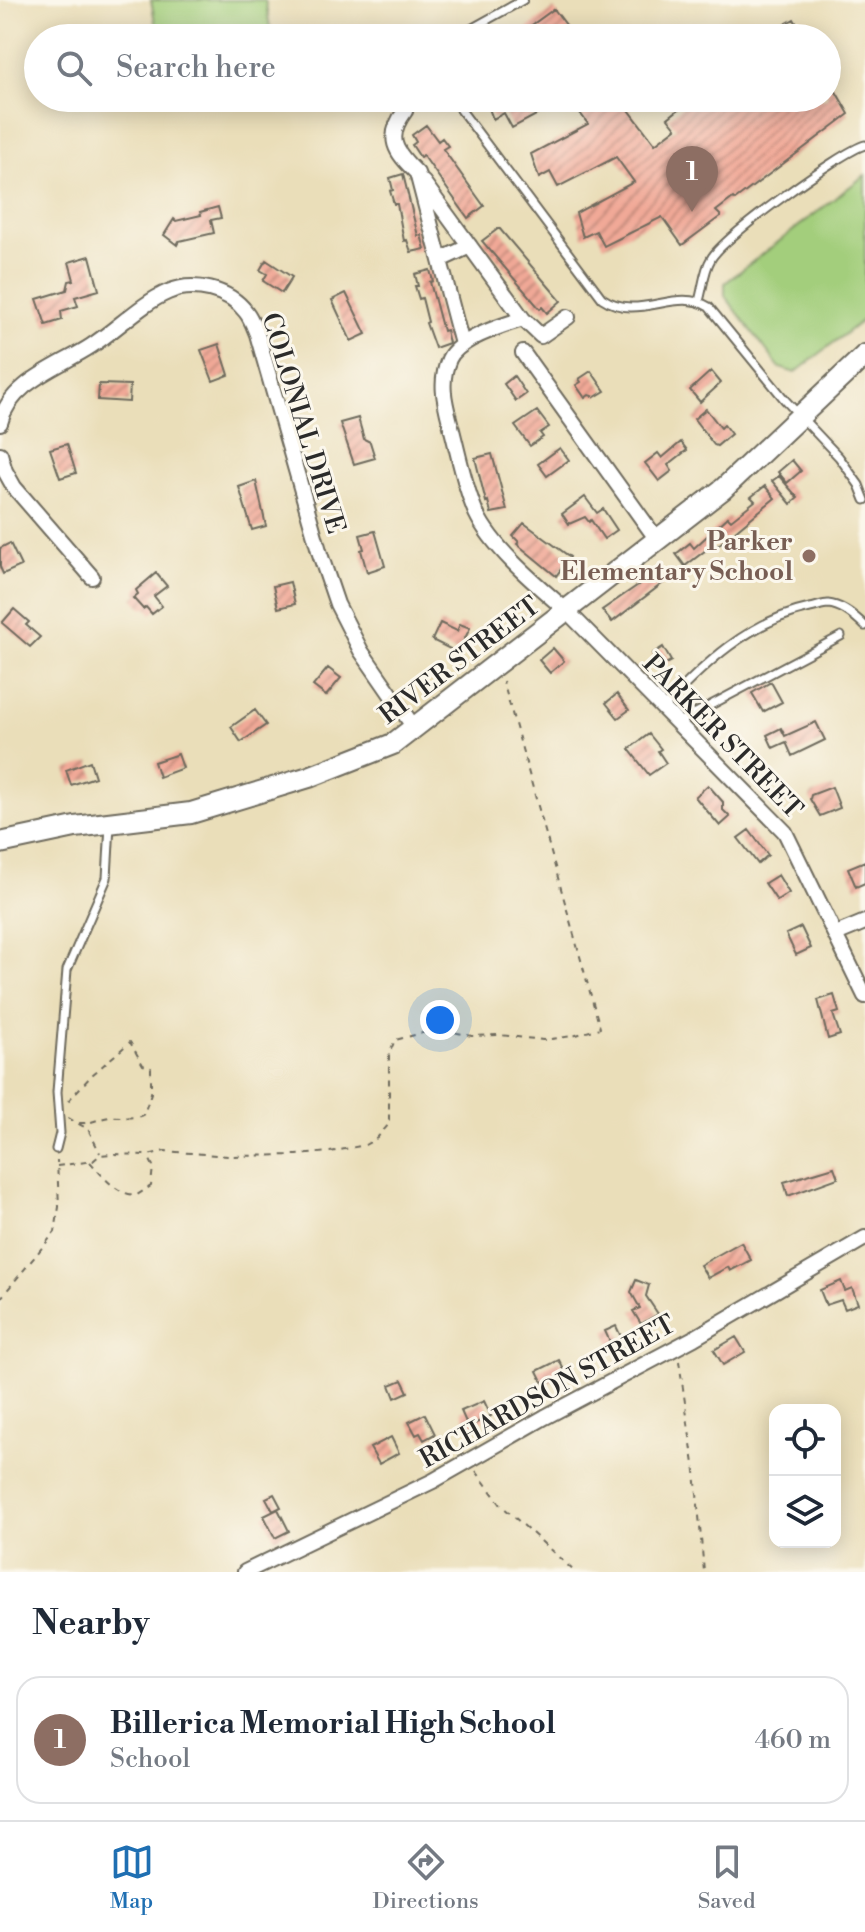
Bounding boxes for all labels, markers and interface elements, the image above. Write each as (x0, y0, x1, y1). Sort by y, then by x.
search box (24, 24, 841, 112)
icon: search (52, 46, 96, 90)
text: Search here (116, 49, 276, 87)
pin: 1 (666, 146, 718, 212)
street label: COLONIAL DRIVE (254, 309, 352, 538)
place label: Parker Elementary School (560, 526, 793, 588)
marker: Parker Elementary School (800, 547, 818, 565)
street label: RIVER STREET (373, 590, 546, 732)
street label: PARKER STREET (636, 648, 809, 826)
your location (420, 1000, 460, 1040)
street label: RICHARDSON STREET (414, 1308, 681, 1475)
map controls (769, 1404, 841, 1548)
button: locate (769, 1404, 841, 1476)
button: layers (769, 1476, 841, 1548)
text: Nearby (32, 1603, 150, 1645)
text: Billerica Memorial High School (110, 1705, 556, 1743)
text: 1 (54, 1724, 66, 1756)
text: 460 m (754, 1724, 831, 1756)
text: School (110, 1743, 190, 1775)
tab: Map (110, 1840, 154, 1915)
tab: Directions (373, 1840, 479, 1915)
tab: Saved (698, 1840, 755, 1915)

